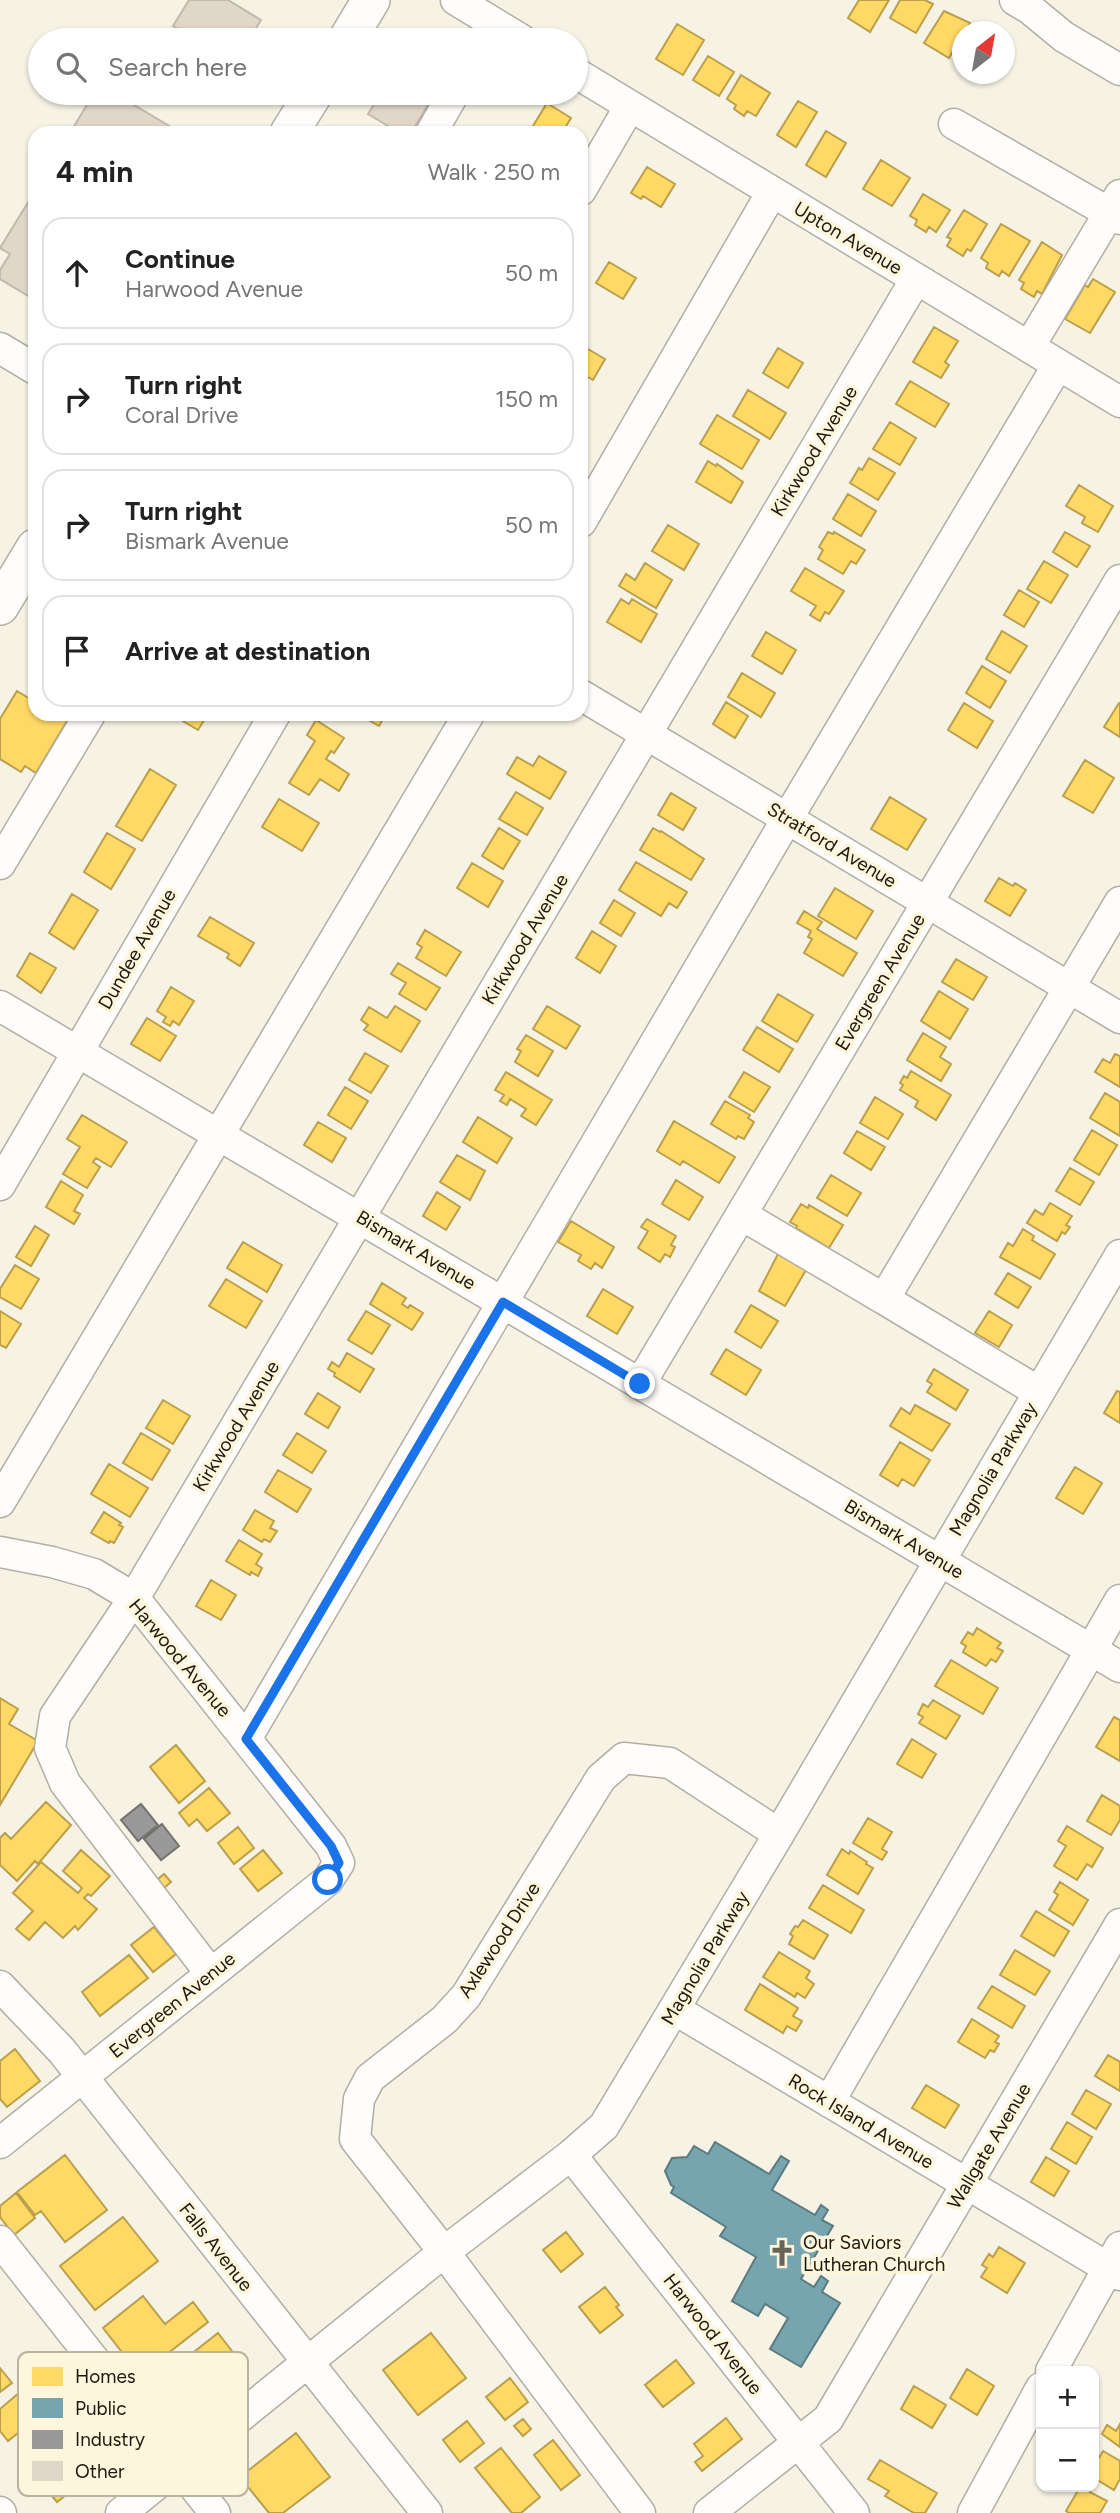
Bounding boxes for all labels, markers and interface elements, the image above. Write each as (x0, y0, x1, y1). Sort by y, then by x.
north arrow (952, 21, 1015, 84)
search box (28, 28, 588, 105)
icon: search (52, 48, 90, 86)
text: Search here (108, 51, 247, 83)
text: 4 min (56, 153, 133, 190)
text: Walk · 250 m (428, 158, 560, 186)
street label: Upton Avenue (790, 197, 906, 279)
text: Continue (125, 243, 235, 275)
icon: ahead (58, 254, 96, 292)
text: 50 m (505, 259, 558, 287)
text: Harwood Avenue (125, 275, 303, 303)
text: Turn right (125, 369, 242, 401)
icon: right (58, 380, 96, 418)
street label: Kirkwood Avenue (766, 381, 862, 521)
text: 150 m (495, 385, 558, 413)
text: Coral Drive (125, 401, 238, 429)
text: Turn right (125, 495, 242, 527)
icon: right (58, 506, 96, 544)
text: 50 m (505, 511, 558, 539)
text: Bismark Avenue (125, 527, 289, 555)
icon: arrive (58, 632, 96, 670)
text: Arrive at destination (125, 635, 370, 667)
street label: Stratford Avenue (763, 797, 901, 893)
street label: Kirkwood Avenue (477, 869, 573, 1009)
street label: Dundee Avenue (93, 885, 181, 1013)
street label: Evergreen Avenue (830, 909, 930, 1055)
street label: Bismark Avenue (352, 1205, 480, 1295)
street label: Kirkwood Avenue (188, 1356, 284, 1496)
route end (624, 1368, 655, 1399)
street label: Magnolia Parkway (944, 1398, 1042, 1540)
street label: Bismark Avenue (840, 1494, 968, 1584)
street label: Harwood Avenue (124, 1594, 236, 1722)
route start (312, 1864, 343, 1895)
street label: Axlewood Drive (453, 1878, 545, 2002)
street label: Magnolia Parkway (656, 1887, 754, 2029)
street label: Evergreen Avenue (104, 1947, 240, 2063)
street label: Rock Island Avenue (784, 2068, 938, 2174)
street label: Wallgate Avenue (942, 2079, 1036, 2213)
street label: Falls Avenue (174, 2198, 258, 2296)
place label: Our Saviors Lutheran Church (803, 2231, 945, 2276)
church icon: Our Saviors Lutheran Church (767, 2238, 797, 2268)
street label: Harwood Avenue (659, 2269, 767, 2399)
legend (18, 2352, 248, 2496)
text: Homes (75, 2365, 136, 2388)
map controls (1036, 2366, 1099, 2492)
button: + (1036, 2366, 1099, 2429)
text: Public (75, 2397, 127, 2420)
text: Industry (75, 2428, 145, 2451)
button: − (1036, 2429, 1099, 2492)
text: Other (75, 2460, 125, 2483)

